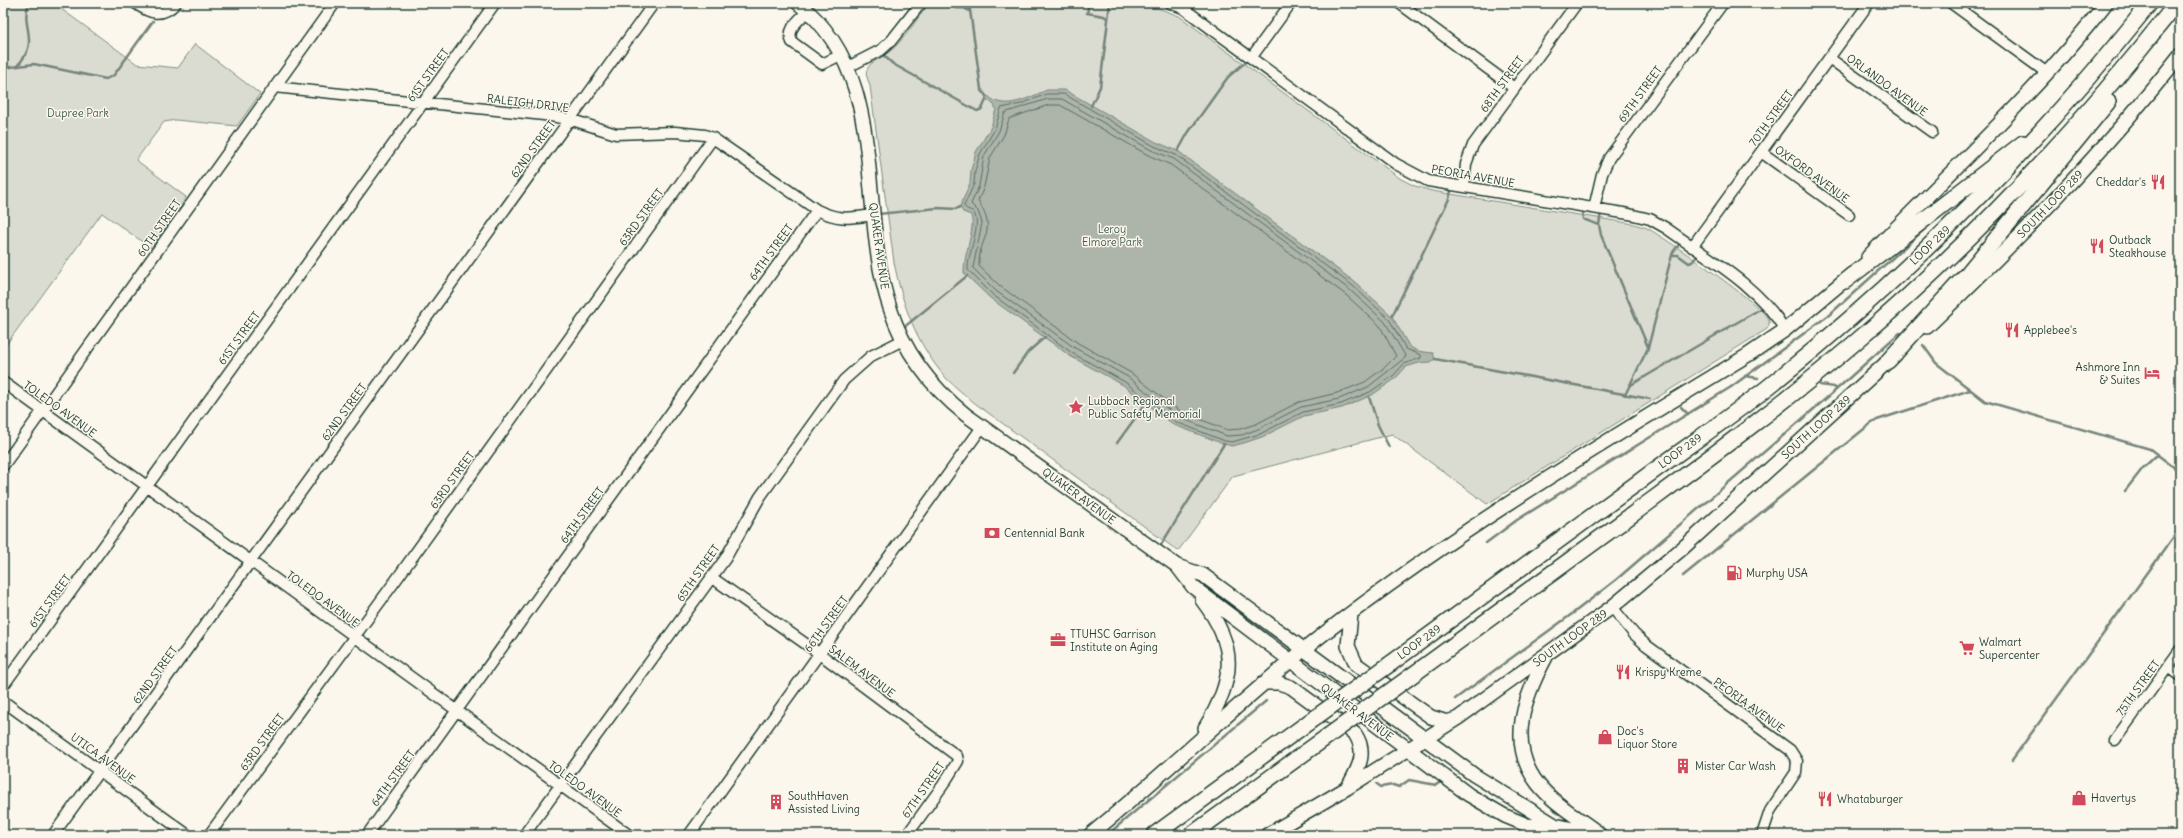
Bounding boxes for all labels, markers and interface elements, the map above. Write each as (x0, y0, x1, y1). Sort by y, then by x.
street label: 61ST STREET (404, 45, 452, 104)
street label: ORLANDO AVENUE (1844, 51, 1930, 119)
street label: 68TH STREET (1477, 53, 1527, 115)
street label: 69TH STREET (1615, 63, 1665, 125)
street label: 70TH STREET (1746, 87, 1796, 149)
street label: RALEIGH DRIVE (486, 91, 570, 115)
park label: Dupree Park (47, 106, 109, 120)
street label: 62ND STREET (507, 117, 559, 181)
street label: OXFORD AVENUE (1772, 142, 1852, 206)
street label: PEORIA AVENUE (1430, 162, 1516, 190)
street label: SOUTH LOOP 289 (2014, 167, 2086, 241)
restaurant icon: Cheddar's (2149, 173, 2167, 191)
place label: Cheddar's (2096, 175, 2146, 189)
street label: 63RD STREET (615, 185, 667, 248)
street label: 60TH STREET (134, 196, 184, 259)
street label: QUAKER AVENUE (866, 202, 892, 290)
street label: 64TH STREET (746, 221, 796, 283)
park label: Leroy Elmore Park (1082, 222, 1142, 249)
street label: LOOP 289 (1907, 222, 1953, 268)
place label: Outback Steakhouse (2109, 233, 2166, 260)
restaurant icon: Outback Steakhouse (2088, 237, 2106, 255)
street label: 61ST STREET (215, 308, 263, 367)
restaurant icon: Applebee's (2003, 321, 2021, 339)
place label: Applebee's (2024, 323, 2077, 337)
place label: Ashmore Inn & Suites (2076, 360, 2140, 387)
hotel icon: Ashmore Inn & Suites (2143, 364, 2161, 382)
street label: TOLEDO AVENUE (21, 378, 99, 440)
street label: 62ND STREET (318, 380, 370, 444)
street label: SOUTH LOOP 289 (1778, 392, 1854, 462)
place label: Lubbock Regional Public Safety Memorial (1088, 394, 1201, 421)
place icon: Lubbock Regional Public Safety Memorial (1067, 398, 1085, 416)
street label: LOOP 289 (1655, 430, 1705, 472)
street label: 63RD STREET (426, 448, 478, 511)
street label: QUAKER AVENUE (1040, 465, 1118, 527)
street label: 64TH STREET (557, 484, 607, 546)
bank icon: Centennial Bank (983, 524, 1001, 542)
place label: Centennial Bank (1004, 526, 1085, 540)
street label: 65TH STREET (673, 542, 723, 604)
fuel station icon: Murphy USA (1725, 564, 1743, 582)
place label: Murphy USA (1746, 566, 1808, 580)
street label: TOLEDO AVENUE (284, 568, 362, 630)
street label: 61ST STREET (26, 571, 74, 630)
street label: 66TH STREET (801, 593, 851, 655)
street label: SOUTH LOOP 289 (1530, 606, 1610, 670)
street label: LOOP 289 (1394, 621, 1444, 663)
place label: TTUHSC Garrison Institute on Aging (1070, 627, 1158, 654)
office icon: TTUHSC Garrison Institute on Aging (1049, 631, 1067, 649)
place label: Walmart Supercenter (1979, 635, 2040, 662)
supermarket icon: Walmart Supercenter (1958, 639, 1976, 657)
street label: SALEM AVENUE (826, 642, 898, 700)
street label: 62ND STREET (129, 643, 181, 707)
street label: 75TH STREET (2113, 657, 2163, 719)
restaurant icon: Krispy Kreme (1614, 663, 1632, 681)
place label: Krispy Kreme (1635, 665, 1701, 679)
street label: PEORIA AVENUE (1711, 674, 1787, 736)
street label: QUAKER AVENUE (1318, 680, 1396, 744)
street label: 63RD STREET (236, 710, 288, 773)
place label: Doc's Liquor Store (1617, 724, 1677, 751)
shop icon: Doc's Liquor Store (1596, 728, 1614, 746)
street label: UTICA AVENUE (68, 730, 138, 786)
street label: 64TH STREET (368, 747, 418, 809)
building icon: Mister Car Wash (1674, 757, 1692, 775)
street label: TOLEDO AVENUE (546, 758, 624, 820)
street label: 67TH STREET (898, 759, 948, 821)
place label: Mister Car Wash (1695, 759, 1776, 773)
place label: SouthHaven Assisted Living (788, 789, 860, 816)
shop icon: Havertys (2070, 789, 2088, 807)
restaurant icon: Whataburger (1816, 790, 1834, 808)
place label: Havertys (2091, 791, 2136, 805)
place label: Whataburger (1837, 792, 1904, 806)
building icon: SouthHaven Assisted Living (767, 793, 785, 811)

